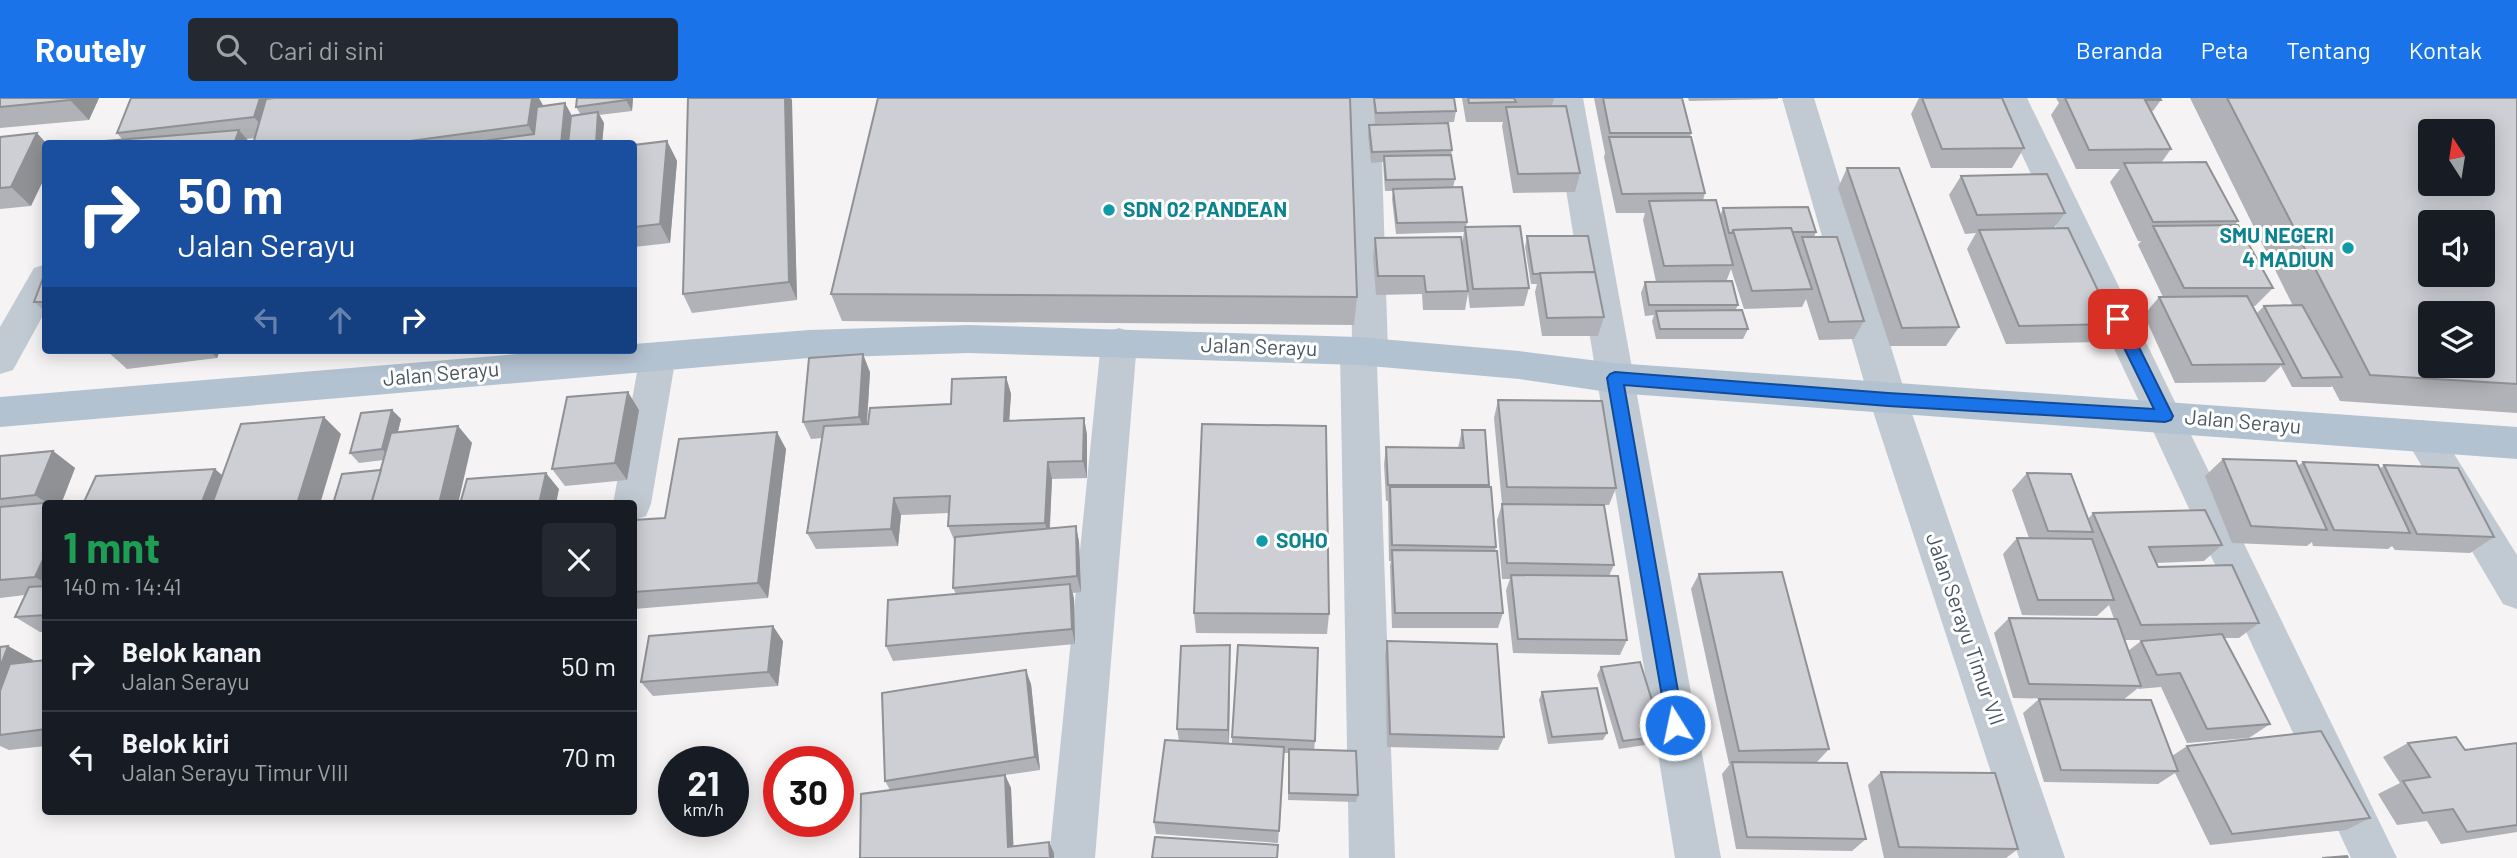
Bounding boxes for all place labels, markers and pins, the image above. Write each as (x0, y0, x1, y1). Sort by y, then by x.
place label: SDN 02 PANDEAN (1123, 196, 1287, 221)
marker: SDN 02 PANDEAN (1101, 202, 1117, 218)
place label: SMU NEGERI 4 MADIUN (2219, 222, 2334, 271)
marker: SMU NEGERI 4 MADIUN (2340, 240, 2356, 256)
pin (2088, 289, 2148, 349)
place label: SOHO (1276, 527, 1328, 552)
marker: SOHO (1254, 533, 1270, 549)

